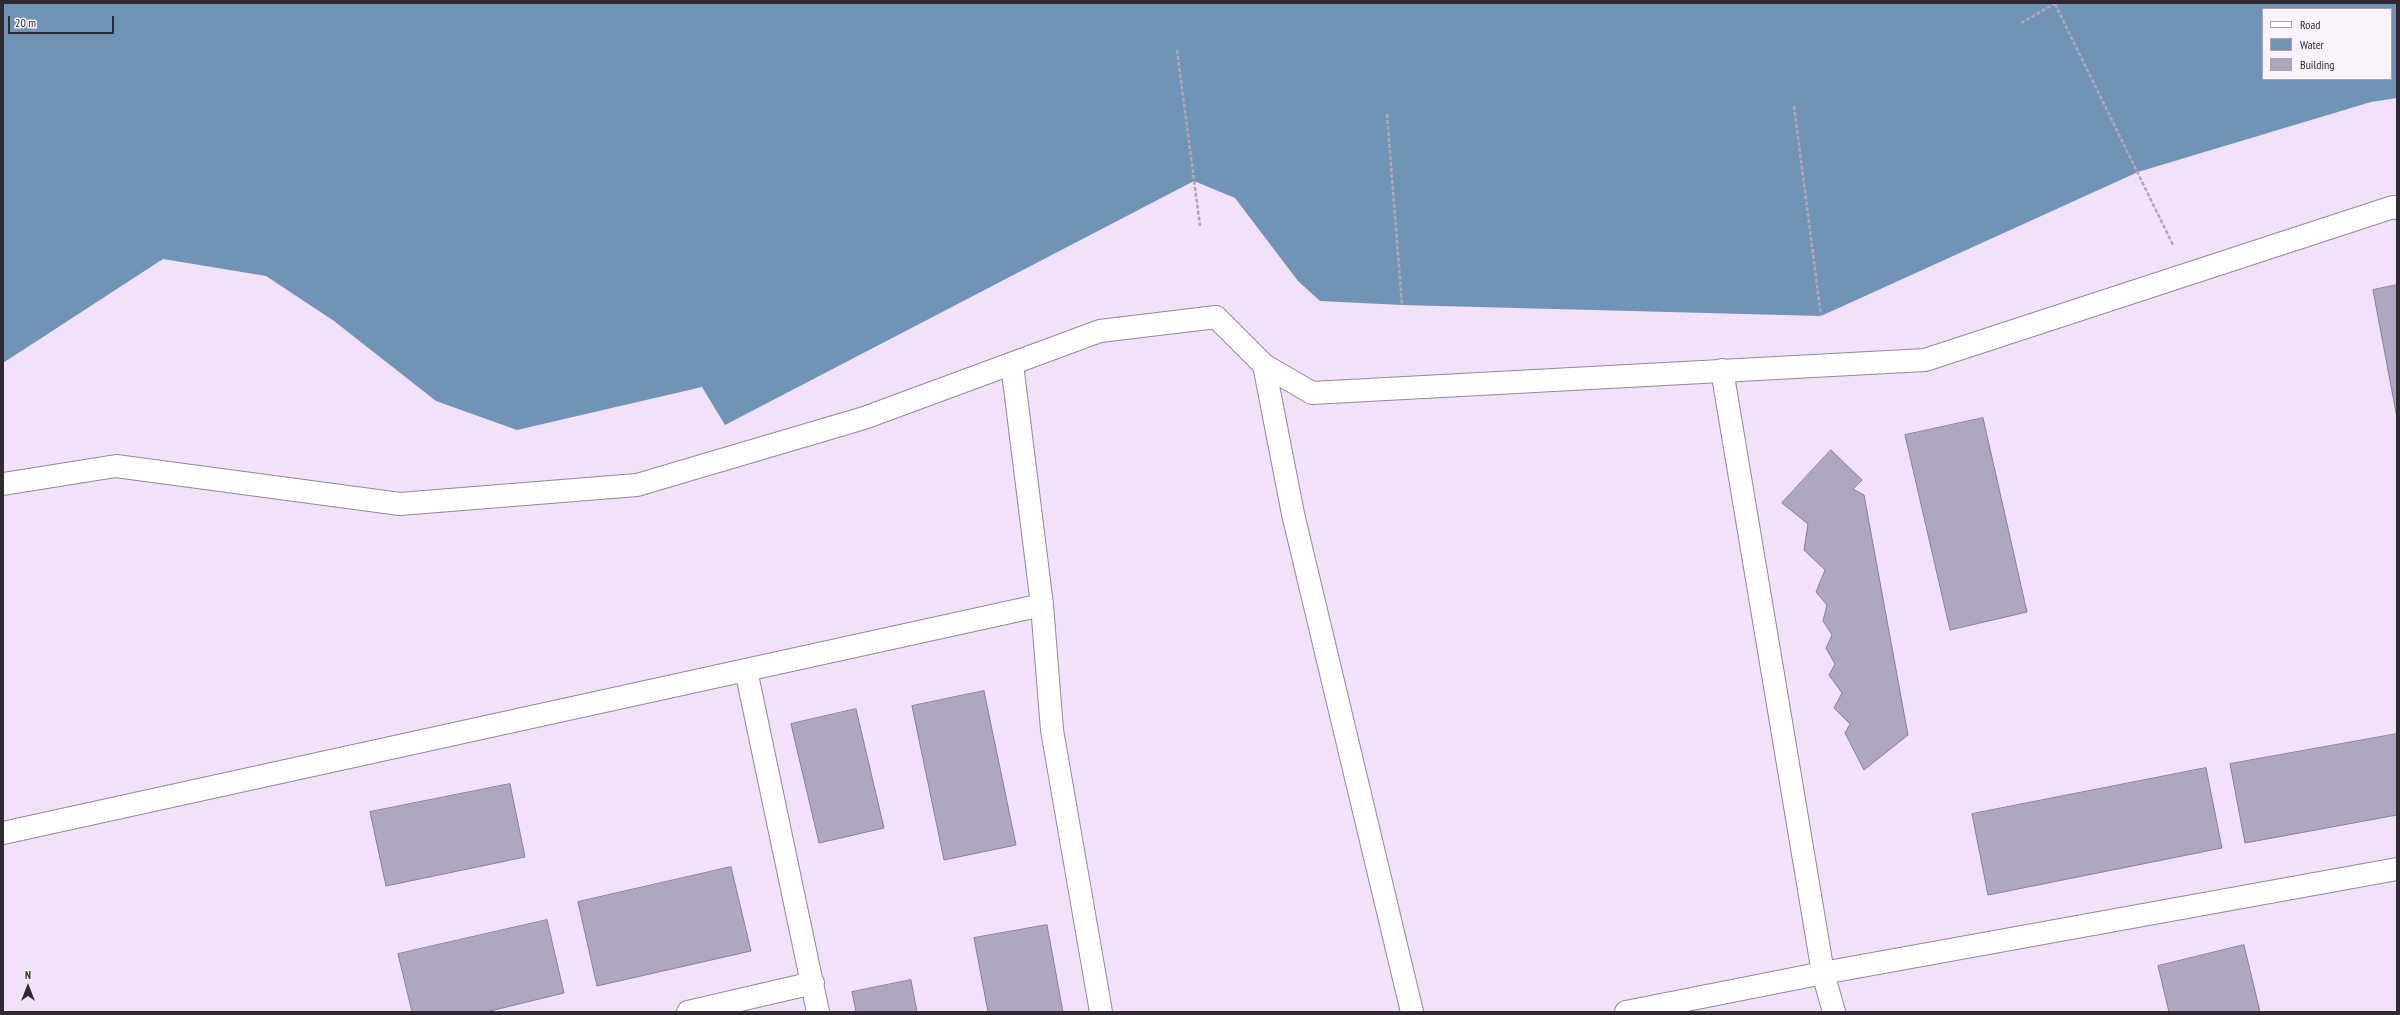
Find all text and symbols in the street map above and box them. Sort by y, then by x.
scale bar [10,8,116,34]
legend [2262,8,2392,80]
text: 20 m [15,15,36,30]
text: Road [2300,17,2320,32]
text: Water [2300,37,2324,52]
text: Building [2300,57,2335,72]
north arrow [8,967,48,1007]
text: N [25,968,31,982]

